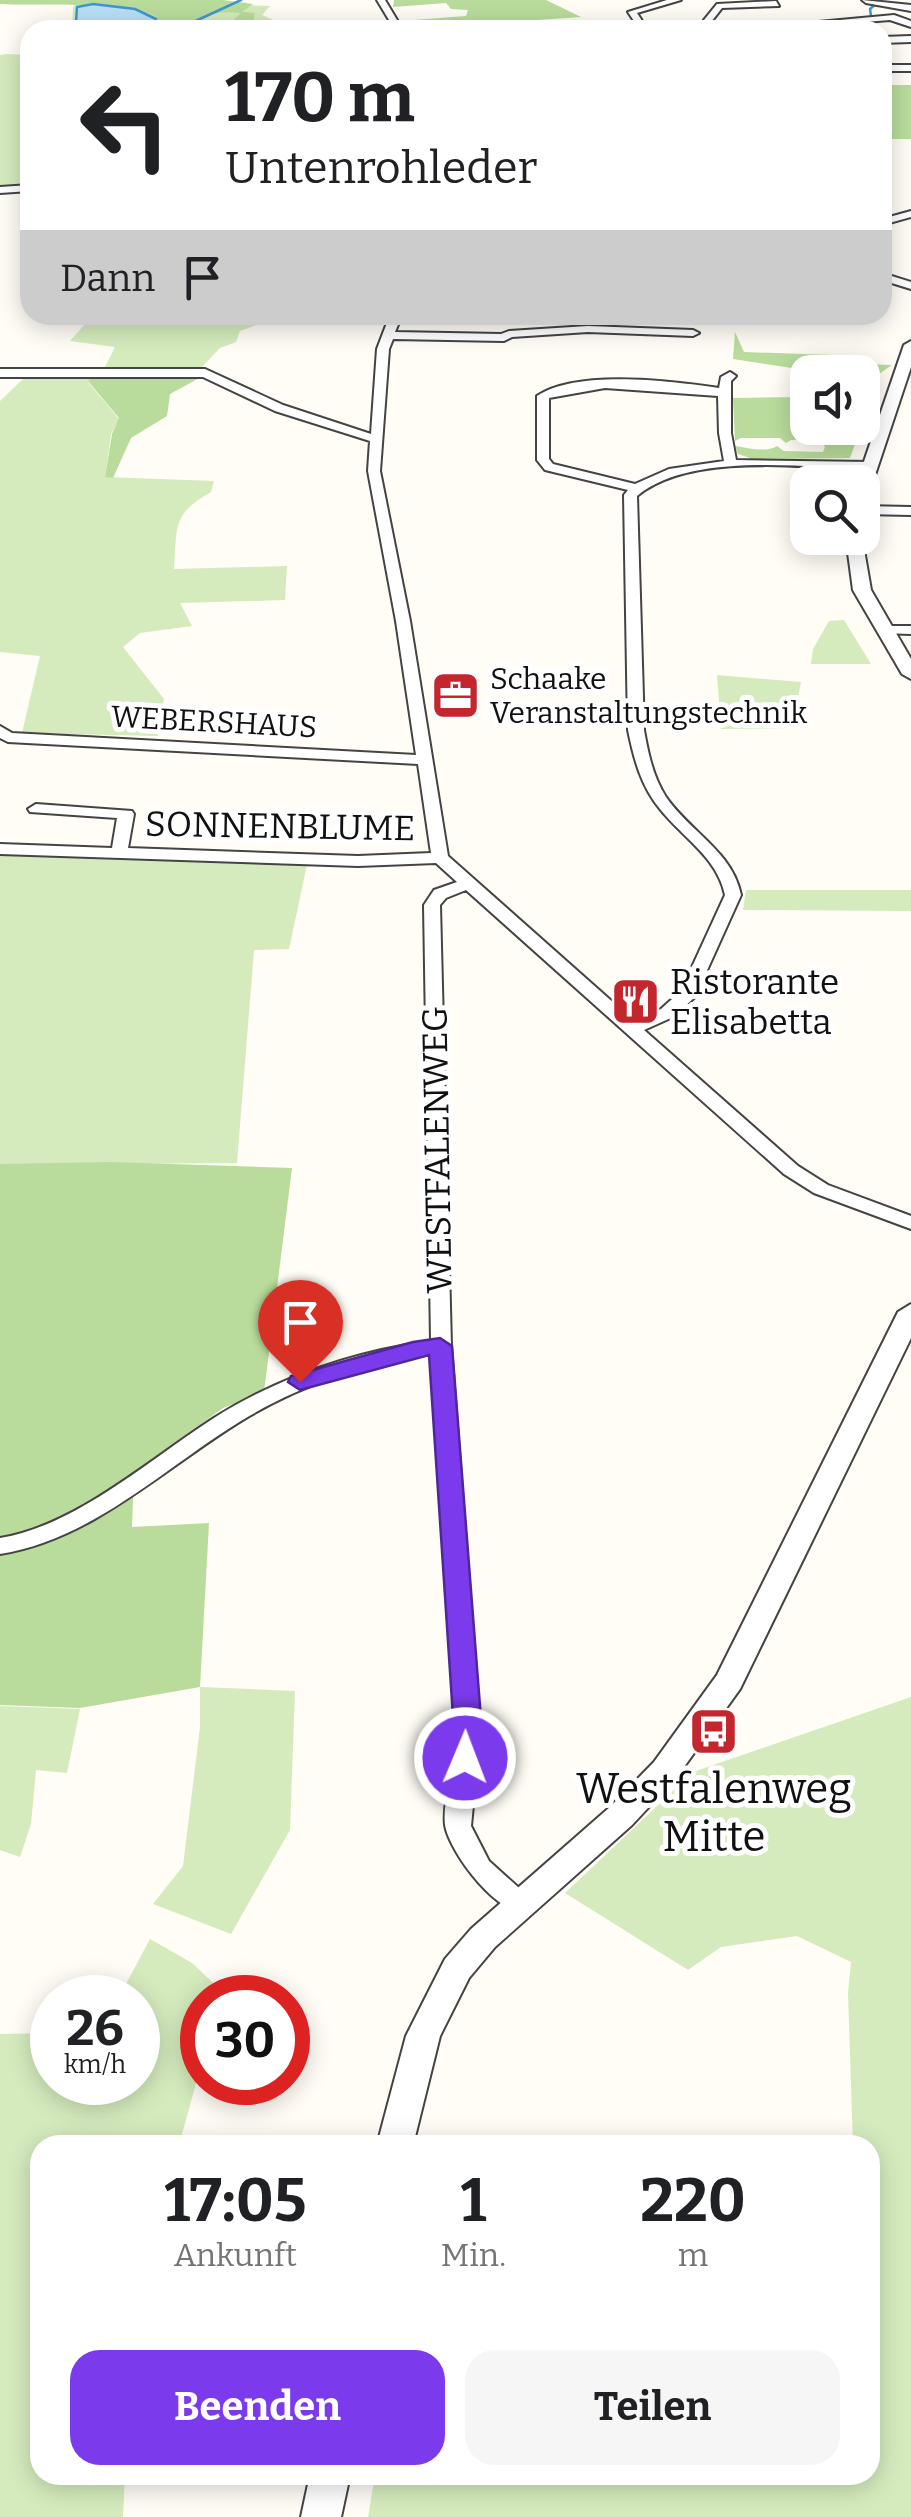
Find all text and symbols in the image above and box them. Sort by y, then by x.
text: 170 m [225,56,415,140]
icon: left [60,60,190,190]
text: Untenrohleder [225,141,537,195]
icon: arrive [175,250,230,305]
text: Dann [60,255,155,301]
map controls [790,355,880,555]
button: sound [790,355,880,445]
button: search [790,465,880,555]
place label: Schaake Veranstaltungstechnik [490,661,807,731]
office icon: Schaake Veranstaltungstechnik [429,670,481,722]
street label: WEBERSHAUS [110,699,318,745]
street label: SONNENBLUME [145,803,415,849]
place label: Ristorante Elisabetta [670,961,839,1043]
restaurant icon: Ristorante Elisabetta [609,976,661,1028]
street label: WESTFALENWEG [413,1006,461,1294]
pin [258,1280,343,1383]
icon: arrive [273,1295,328,1350]
position arrow [413,1706,517,1810]
bus stop icon: Westfalenweg Mitte [688,1706,740,1758]
place label: Westfalenweg Mitte [576,1764,852,1862]
speed limit sign: 30 [180,1975,310,2105]
text: 26 [66,1998,124,2058]
text: km/h [64,2050,126,2080]
text: 17:05 [164,2165,307,2237]
text: 1 [460,2165,486,2237]
text: 220 [640,2165,746,2237]
text: Ankunft [174,2236,297,2274]
text: Min. [441,2236,506,2274]
text: m [678,2236,708,2274]
button: Beenden [70,2350,445,2465]
button: Teilen [465,2350,840,2465]

